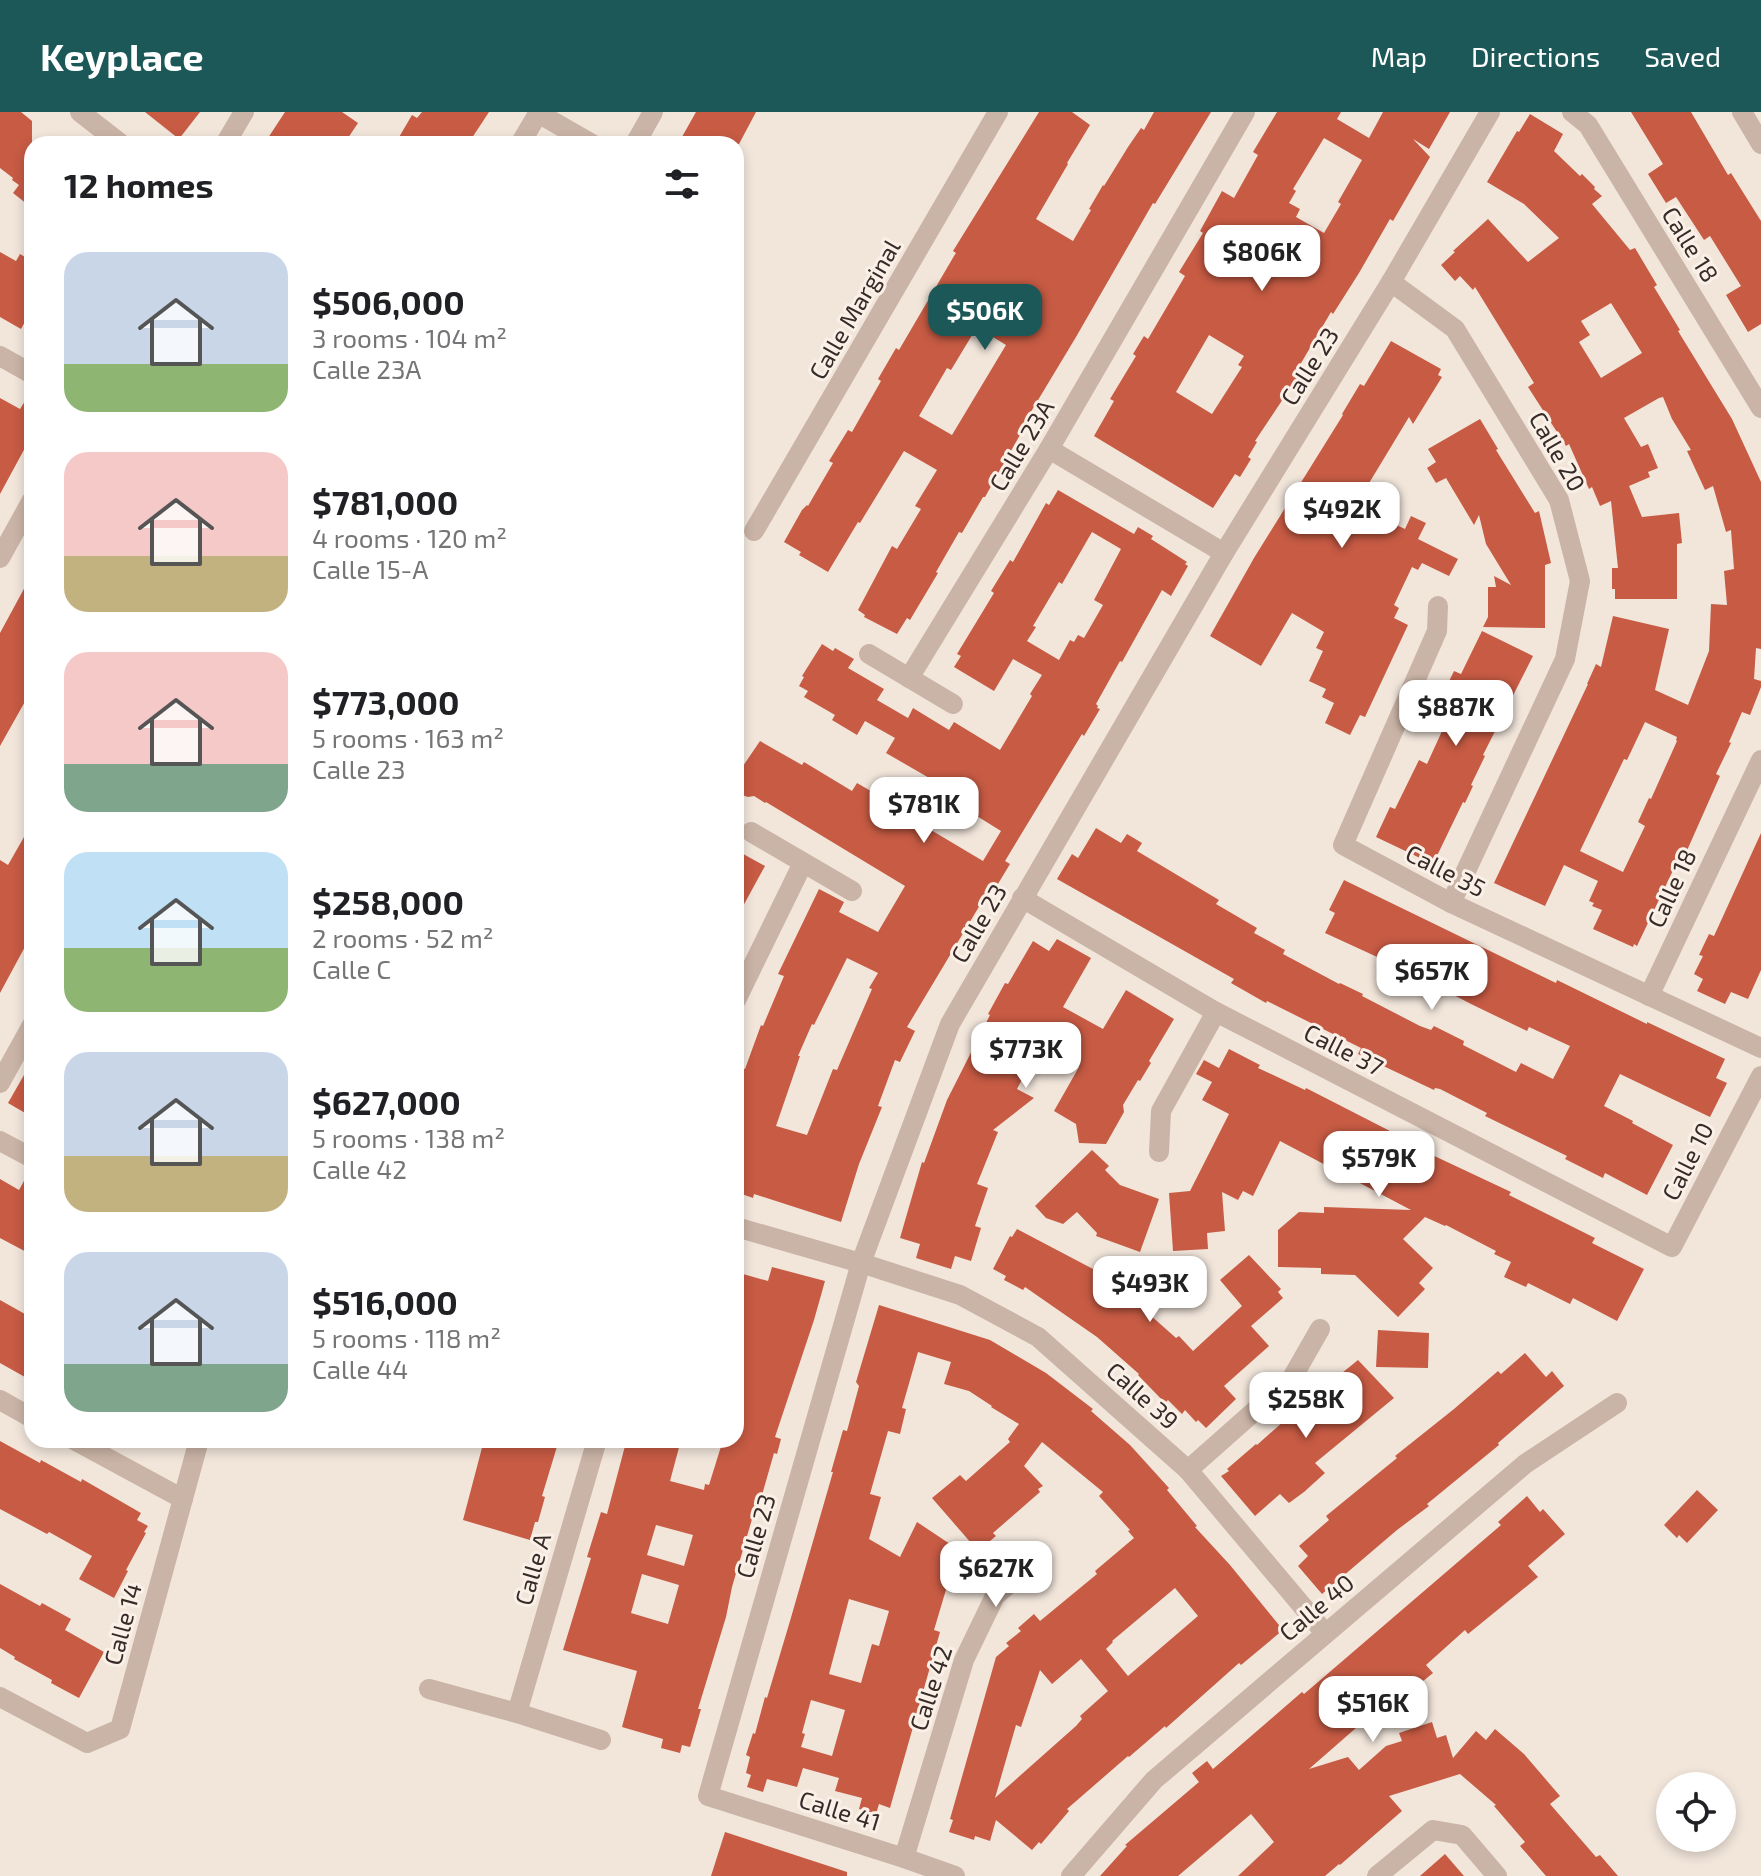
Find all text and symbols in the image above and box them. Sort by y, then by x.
text: Keyplace [40,33,204,79]
text: Map [1371,39,1427,73]
text: Directions [1471,39,1600,73]
text: Saved [1644,39,1721,73]
icon: filters [660,162,704,206]
text: 12 homes [64,164,213,205]
street label: Calle 18 [1657,201,1725,287]
pin: $806K [1206,225,1318,293]
street label: Calle Marginal [802,234,906,384]
text: $806K [1222,235,1302,266]
text: $506,000 [312,281,465,322]
icon: home [128,284,224,380]
pin: $506K [929,284,1041,352]
text: $506K [946,294,1024,325]
text: 3 rooms · 104 m² [312,322,507,353]
street label: Calle 23 [1274,322,1344,410]
text: Calle 23A [312,353,422,384]
street label: Calle 23A [983,394,1060,496]
street label: Calle 20 [1524,406,1592,496]
text: $781,000 [312,481,458,522]
pin: $492K [1286,482,1398,550]
icon: home [128,484,224,580]
text: $492K [1303,492,1381,523]
text: 4 rooms · 120 m² [312,522,507,553]
text: Calle 15-A [312,553,428,584]
pin: $887K [1400,680,1512,748]
text: $773,000 [312,681,460,722]
icon: home [128,684,224,780]
text: $887K [1417,690,1495,721]
text: 5 rooms · 163 m² [312,722,504,753]
text: Calle 23 [312,753,405,784]
pin: $781K [868,777,980,845]
text: $781K [888,787,960,818]
street label: Calle 35 [1401,838,1491,902]
street label: Calle 18 [1640,844,1702,932]
street label: Calle 23 [944,878,1012,968]
text: $258,000 [312,881,464,922]
icon: home [128,884,224,980]
text: 2 rooms · 52 m² [312,922,494,953]
pin: $657K [1376,944,1488,1012]
text: Calle C [312,953,391,984]
text: $657K [1395,954,1469,985]
street label: Calle 37 [1300,1017,1388,1081]
pin: $773K [970,1022,1082,1090]
text: $773K [989,1032,1063,1063]
text: $627,000 [312,1081,461,1122]
icon: home [128,1084,224,1180]
street label: Calle 10 [1655,1117,1719,1205]
text: 5 rooms · 138 m² [312,1122,505,1153]
pin: $579K [1323,1131,1435,1199]
text: $579K [1342,1141,1416,1172]
text: Calle 42 [312,1153,407,1184]
pin: $493K [1094,1256,1206,1324]
text: $493K [1111,1266,1189,1297]
text: $516,000 [312,1281,458,1322]
icon: home [128,1284,224,1380]
text: 5 rooms · 118 m² [312,1322,501,1353]
text: Calle 44 [312,1353,408,1384]
street label: Calle 39 [1101,1355,1185,1435]
pin: $258K [1250,1372,1362,1440]
text: $258K [1267,1382,1345,1413]
street label: Calle 23 [729,1491,781,1581]
street label: Calle A [508,1530,556,1608]
pin: $627K [940,1541,1052,1609]
text: $627K [958,1551,1034,1582]
street label: Calle 40 [1273,1567,1359,1647]
street label: Calle 14 [97,1580,147,1668]
street label: Calle 42 [903,1642,957,1734]
pin: $516K [1317,1676,1429,1744]
text: $516K [1337,1686,1409,1717]
map controls [1656,1772,1736,1852]
button: locate [1656,1772,1736,1852]
street label: Calle 41 [796,1784,884,1836]

